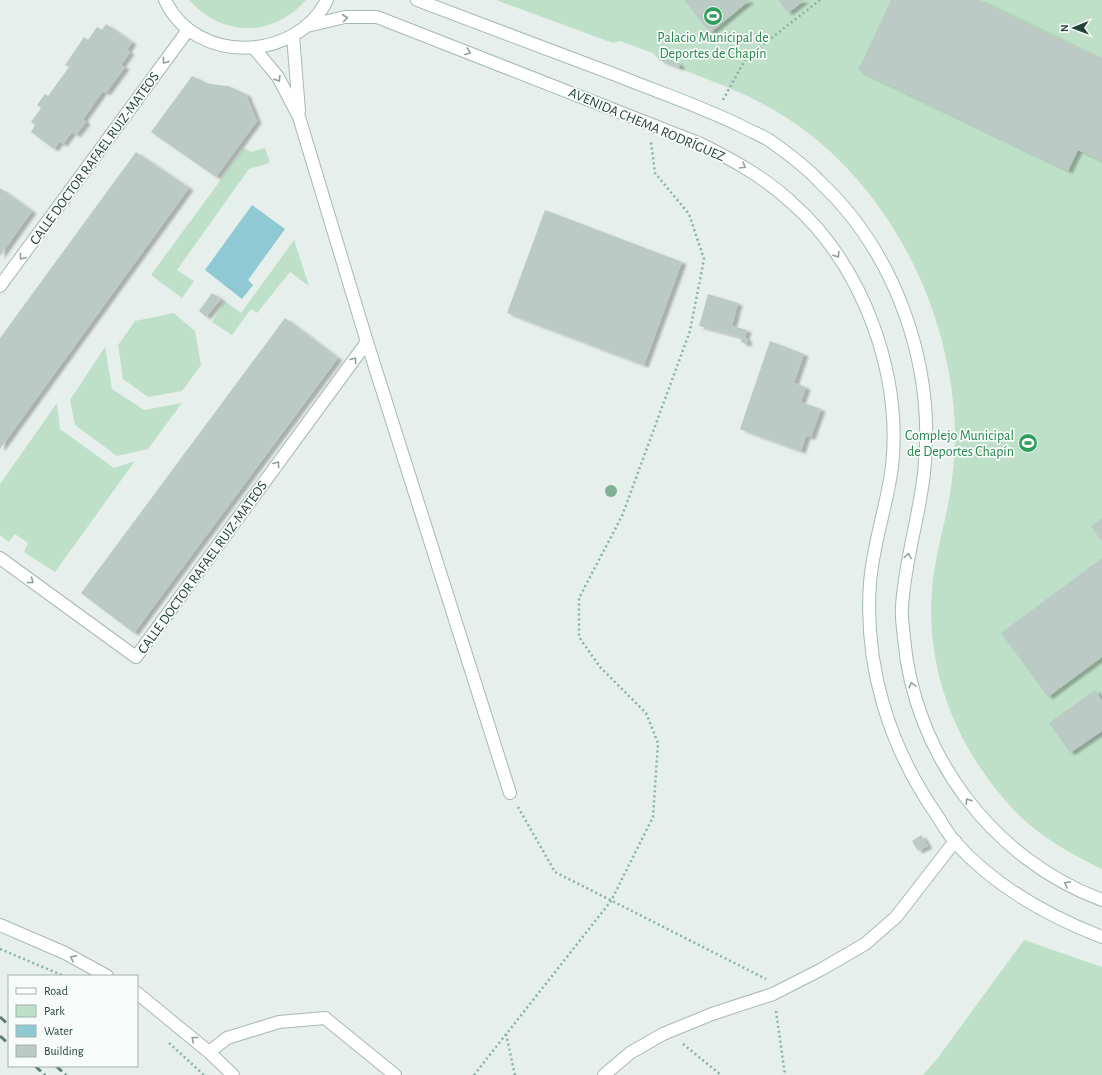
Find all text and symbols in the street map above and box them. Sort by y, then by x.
sports icon: Palacio Municipal de Deportes de Chapín [702,5,724,27]
north arrow [1054,8,1094,48]
one-way arrow [342,14,348,23]
text: N [1059,24,1070,32]
place label: Palacio Municipal de Deportes de Chapín [657,31,769,61]
one-way arrow [465,48,472,56]
one-way arrow [162,57,169,64]
street label: CALLE DOCTOR RAFAEL RUIZ-MATEOS [28,70,162,248]
one-way arrow [274,74,281,81]
street label: AVENIDA CHEMA RODRÍGUEZ [566,83,728,164]
one-way arrow [739,162,746,169]
one-way arrow [833,251,840,258]
one-way arrow [20,252,27,259]
one-way arrow [349,357,356,364]
place label: Complejo Municipal de Deportes Chapín [905,429,1014,459]
sports icon: Complejo Municipal de Deportes Chapín [1017,432,1039,454]
one-way arrow [272,462,279,469]
street label: CALLE DOCTOR RAFAEL RUIZ-MATEOS [136,479,270,657]
one-way arrow [903,553,912,559]
one-way arrow [27,576,34,583]
one-way arrow [908,682,917,689]
one-way arrow [965,798,973,805]
one-way arrow [1064,881,1071,888]
one-way arrow [69,955,77,962]
legend [8,975,138,1067]
text: Road [44,985,68,997]
text: Park [44,1005,65,1017]
text: Water [44,1025,73,1037]
one-way arrow [191,1037,198,1044]
text: Building [44,1045,84,1057]

